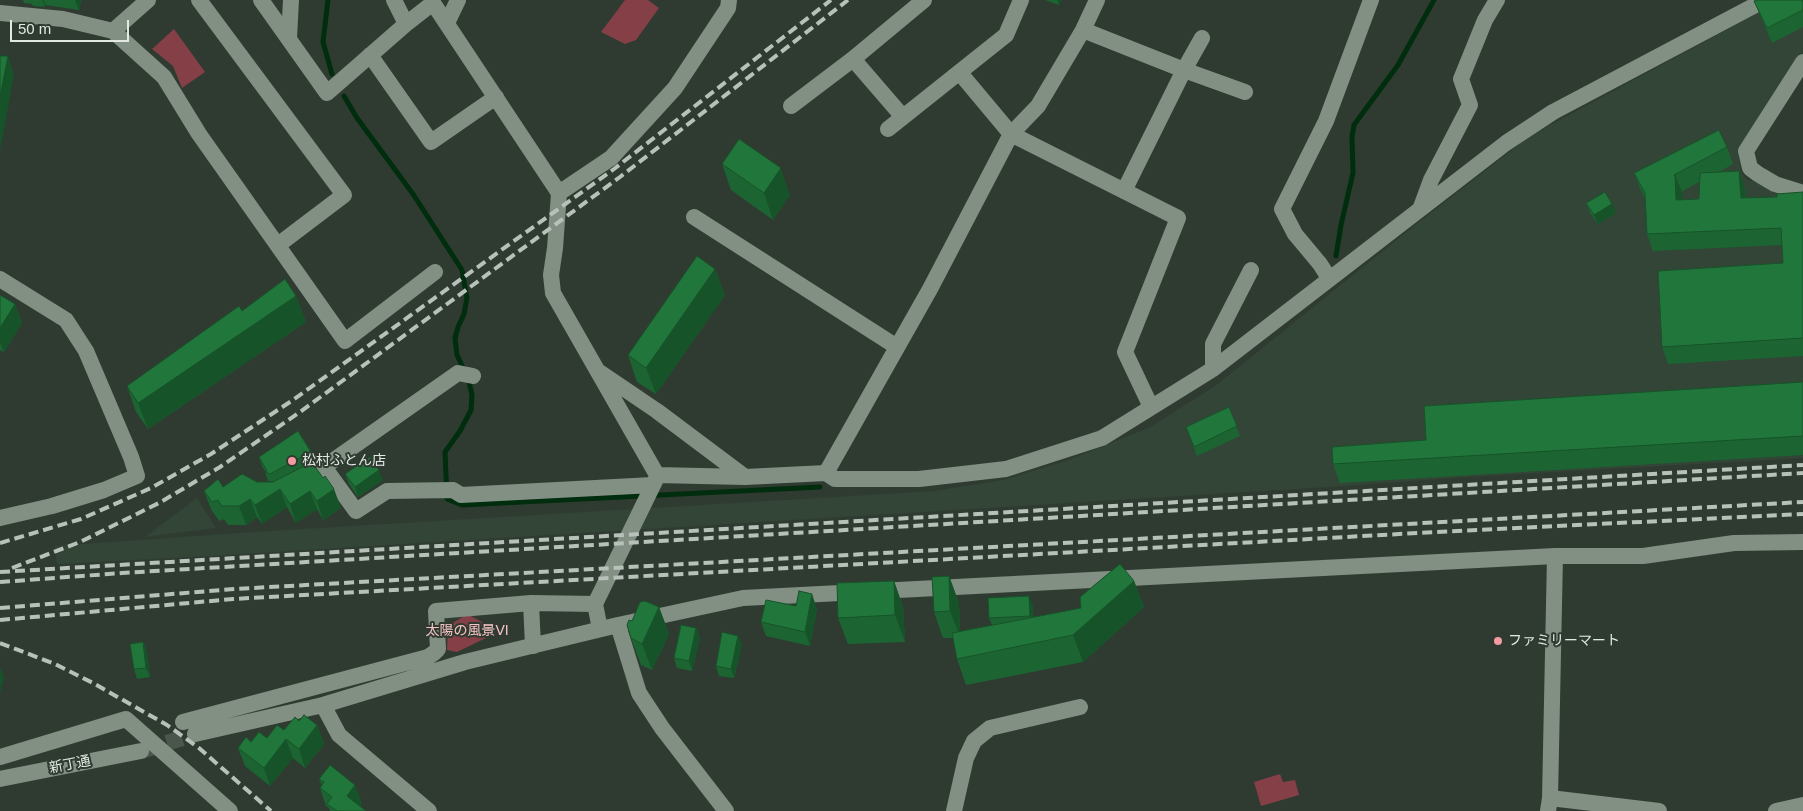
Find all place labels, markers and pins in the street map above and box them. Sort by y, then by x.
place label: 松村ふとん店 [302,453,386,469]
marker: 松村ふとん店 [286,455,298,467]
place label: ファミリーマート [1508,633,1620,649]
marker: ファミリーマート [1492,635,1504,647]

